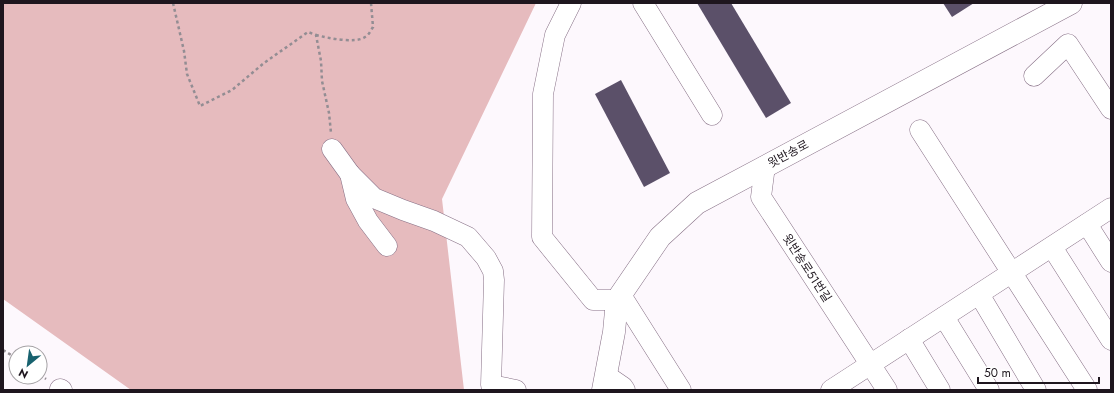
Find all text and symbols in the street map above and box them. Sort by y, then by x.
street label: 윗반송로 [764,136,812,172]
street label: 윗반송로51번길 [778,230,836,306]
north arrow [8,345,48,385]
scale bar [978,359,1099,385]
text: 50 m [984,364,1011,382]
text: N [15,365,31,383]

